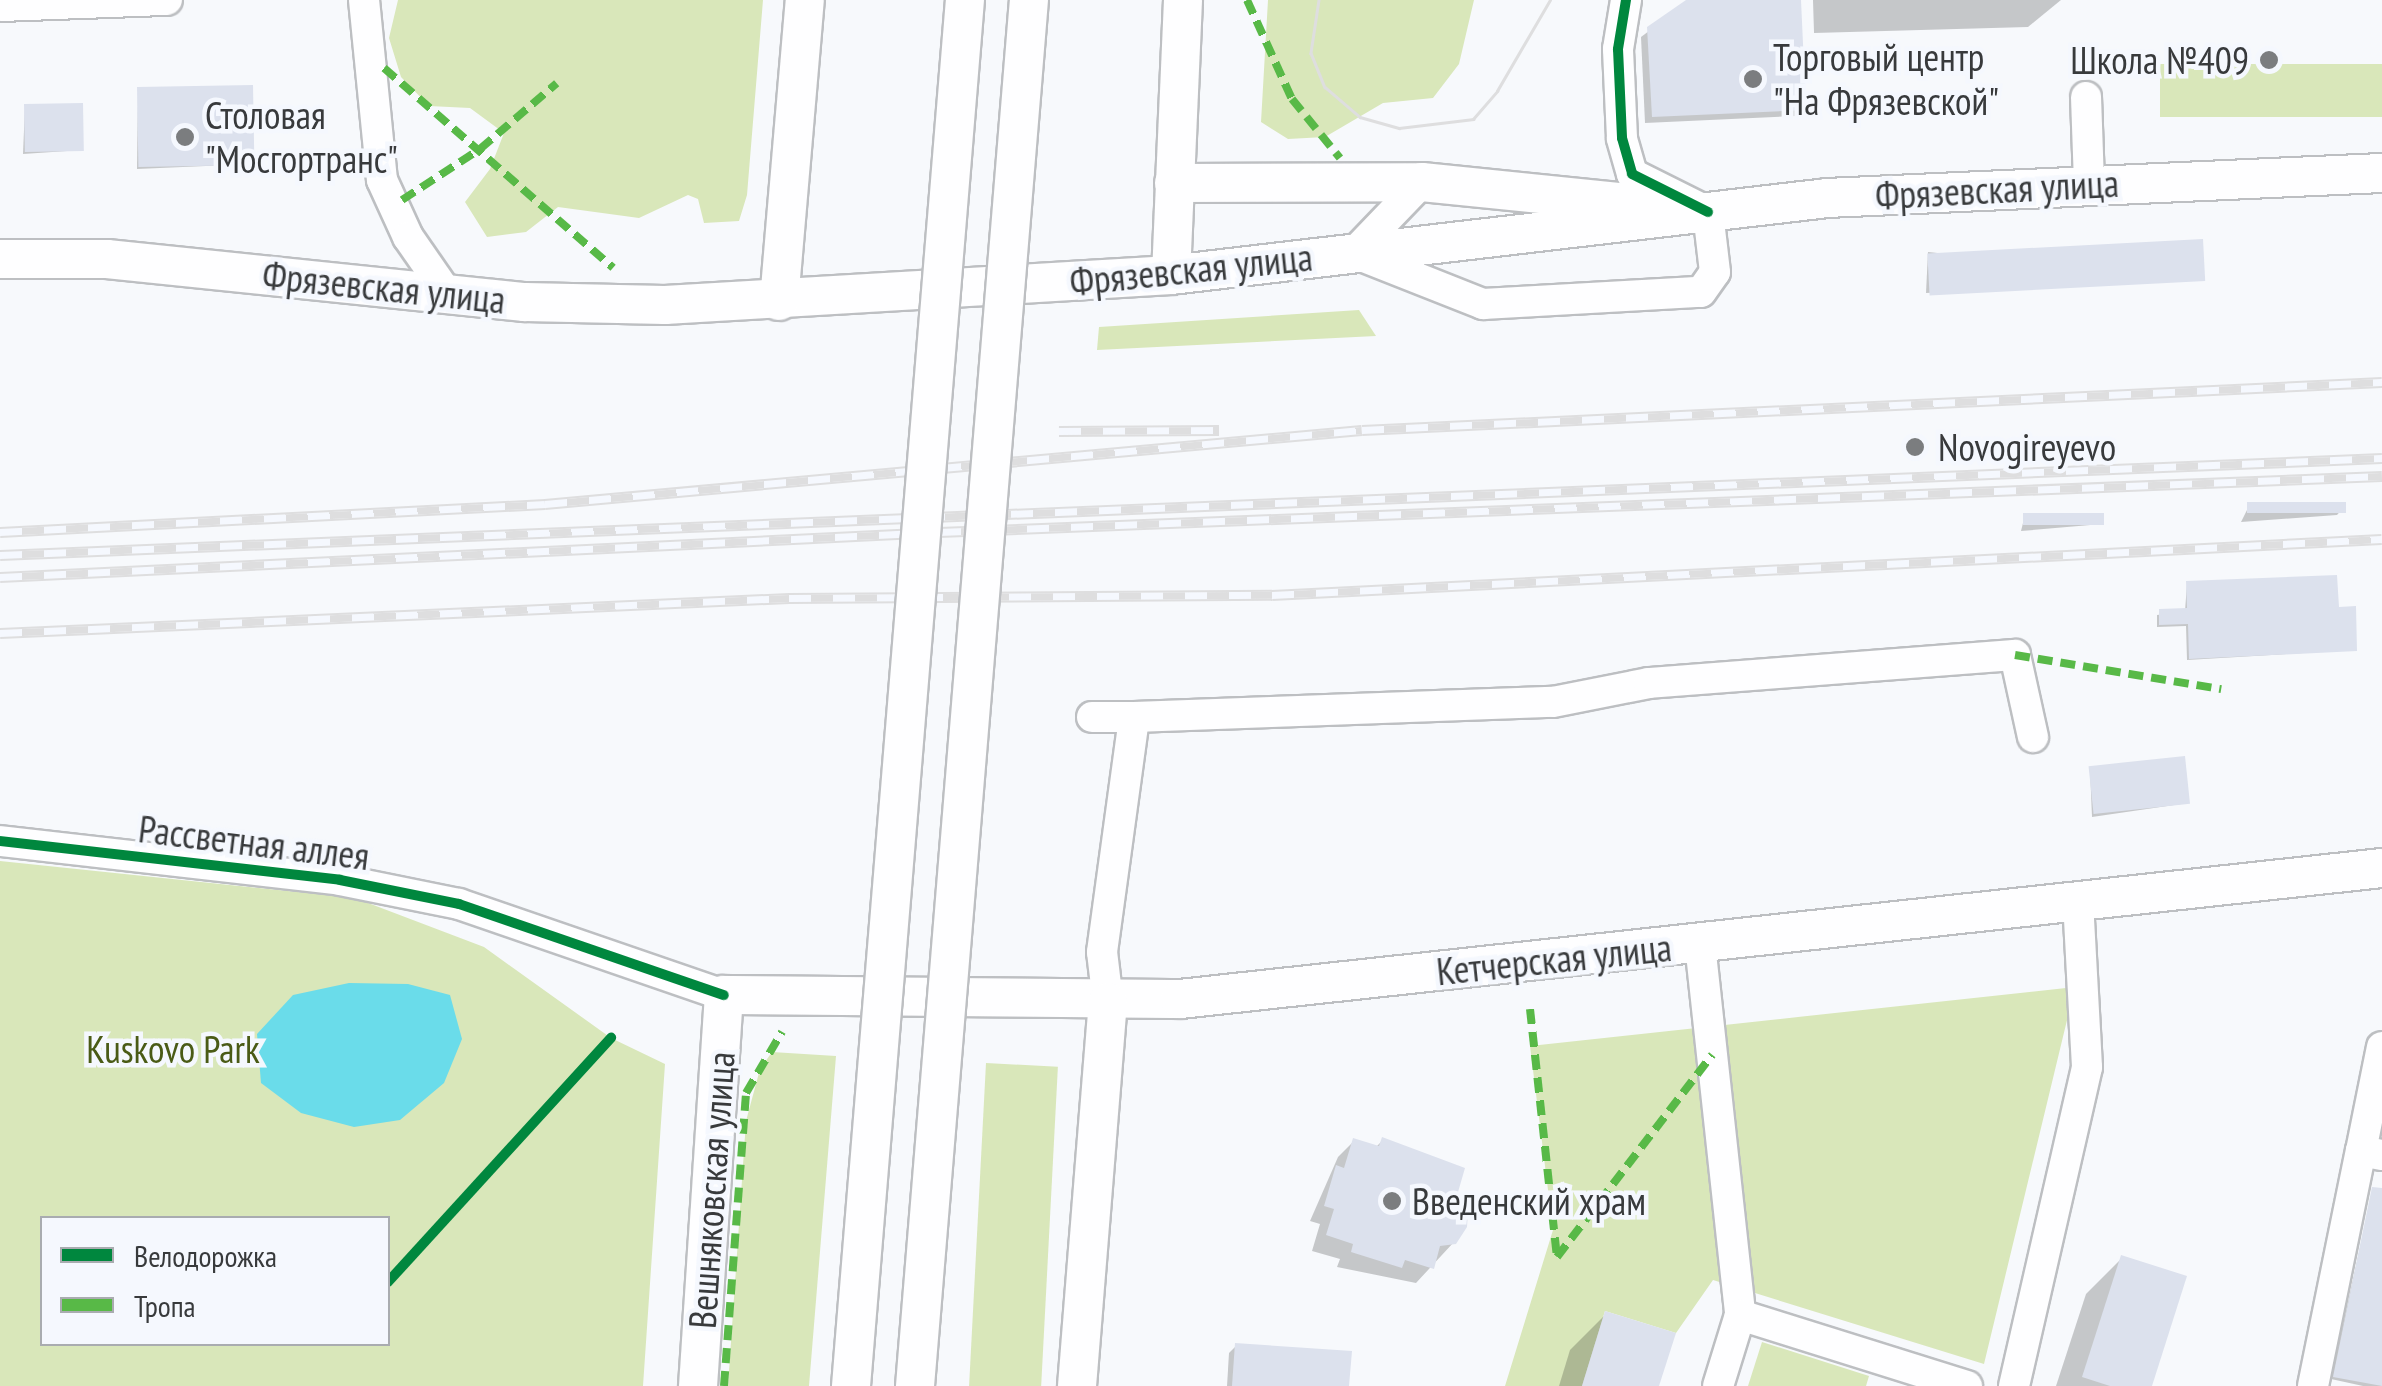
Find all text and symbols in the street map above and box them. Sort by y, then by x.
place label: Торговый центр "На Фрязевской" [1773,34,1999,123]
place label: Школа №409 [2070,37,2249,83]
marker: Школа №409 [2258,49,2280,71]
marker: Торговый центр "На Фрязевской" [1742,68,1764,90]
place label: Столовая "Мосгортранс" [205,92,398,182]
marker: Столовая "Мосгортранс" [174,126,196,148]
street label: Фрязевская улица [1874,160,2120,218]
street label: Фрязевская улица [1067,234,1315,304]
street label: Фрязевская улица [260,252,508,322]
place label: Novogireyevo [1938,424,2116,470]
marker: Novogireyevo [1902,434,1928,460]
street label: Рассветная аллея [136,805,372,879]
street label: Кетчерская улица [1434,924,1674,994]
park label: Kuskovo Park [86,1026,260,1072]
street label: Вешняковская улица [679,1050,743,1330]
place label: Введенский храм [1412,1178,1646,1224]
marker: Введенский храм [1381,1190,1403,1212]
legend [40,1216,390,1346]
text: Велодорожка [134,1236,277,1275]
text: Тропа [134,1286,196,1325]

